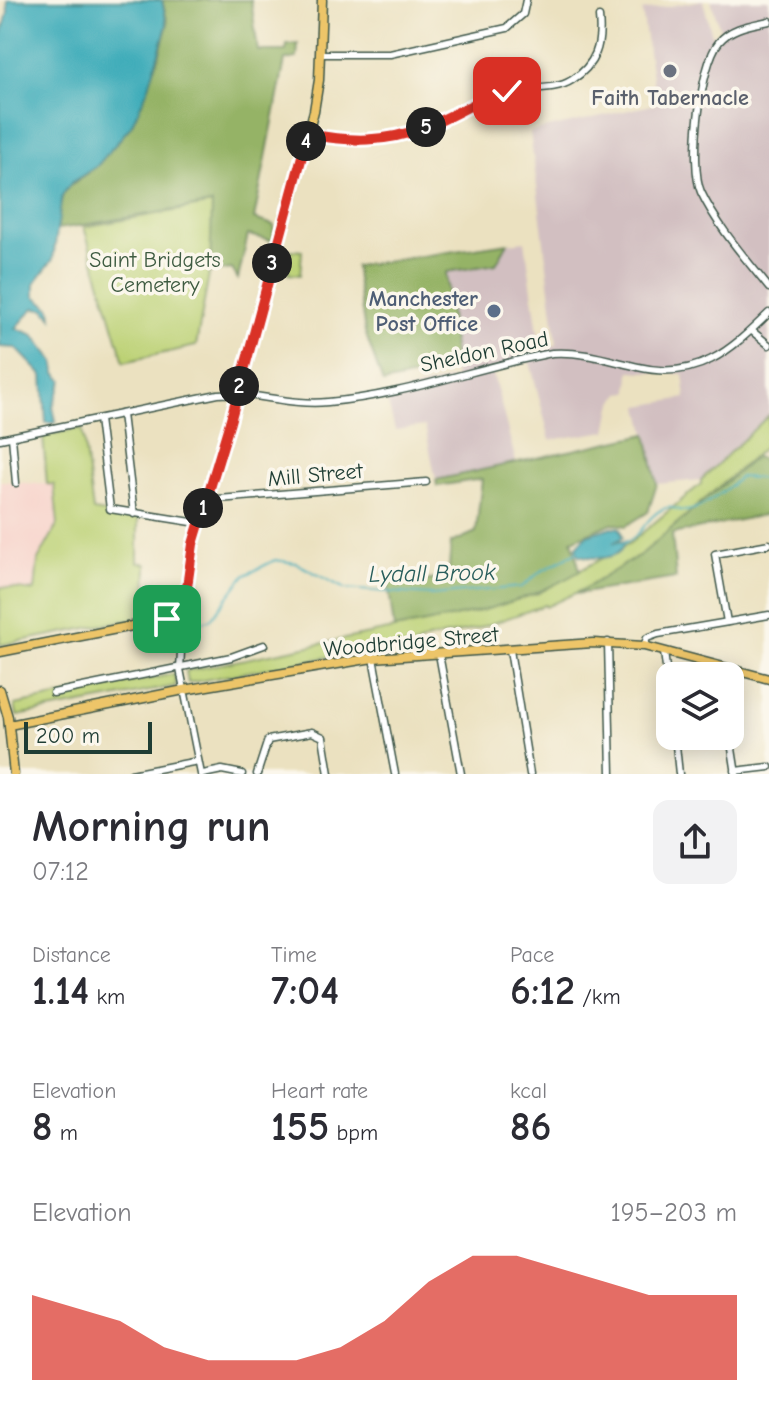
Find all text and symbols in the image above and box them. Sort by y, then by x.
pin [473,57,541,125]
marker: Faith Tabernacle [661,62,679,80]
icon: check [485,69,529,113]
place label: Faith Tabernacle [591,85,749,111]
pin: 5 [406,107,446,147]
text: 5 [420,114,432,140]
pin: 4 [286,121,326,161]
text: 4 [301,128,311,154]
pin: 3 [252,243,292,283]
park label: Saint Bridgets Cemetery [89,247,221,298]
text: 3 [267,250,277,276]
place label: Manchester Post Office [369,286,478,337]
marker: Manchester Post Office [485,302,503,320]
street label: Sheldon Road [418,326,551,378]
pin: 2 [219,366,259,406]
text: 2 [234,373,244,399]
street label: Mill Street [266,458,364,492]
pin: 1 [183,488,223,528]
text: 1 [199,495,207,521]
water label: Lydall Brook [368,558,496,588]
pin [133,585,201,653]
icon: arrive [145,597,189,641]
street label: Woodbridge Street [323,621,500,663]
map controls [656,662,744,750]
button: layers [656,662,744,750]
scale bar [24,718,152,754]
text: 200 m [36,723,100,749]
button: share [653,800,737,884]
text: Morning run [32,801,271,852]
text: 07:12 [32,857,89,887]
text: Distance [32,942,111,968]
text: Time [271,942,317,968]
text: Pace [510,942,554,968]
text: 1.14 [32,968,89,1014]
text: 7:04 [271,968,339,1014]
text: 6:12 [510,968,575,1014]
text: km [89,984,125,1010]
text: /km [575,984,621,1010]
text: Elevation [32,1078,116,1104]
text: Heart rate [271,1078,368,1104]
text: kcal [510,1078,547,1104]
text: 8 [32,1104,52,1150]
text: 155 [271,1104,329,1150]
text: 86 [510,1104,551,1150]
text: m [52,1120,78,1146]
text: bpm [329,1120,378,1146]
text: Elevation [32,1198,132,1228]
text: 195–203 m [610,1198,737,1228]

